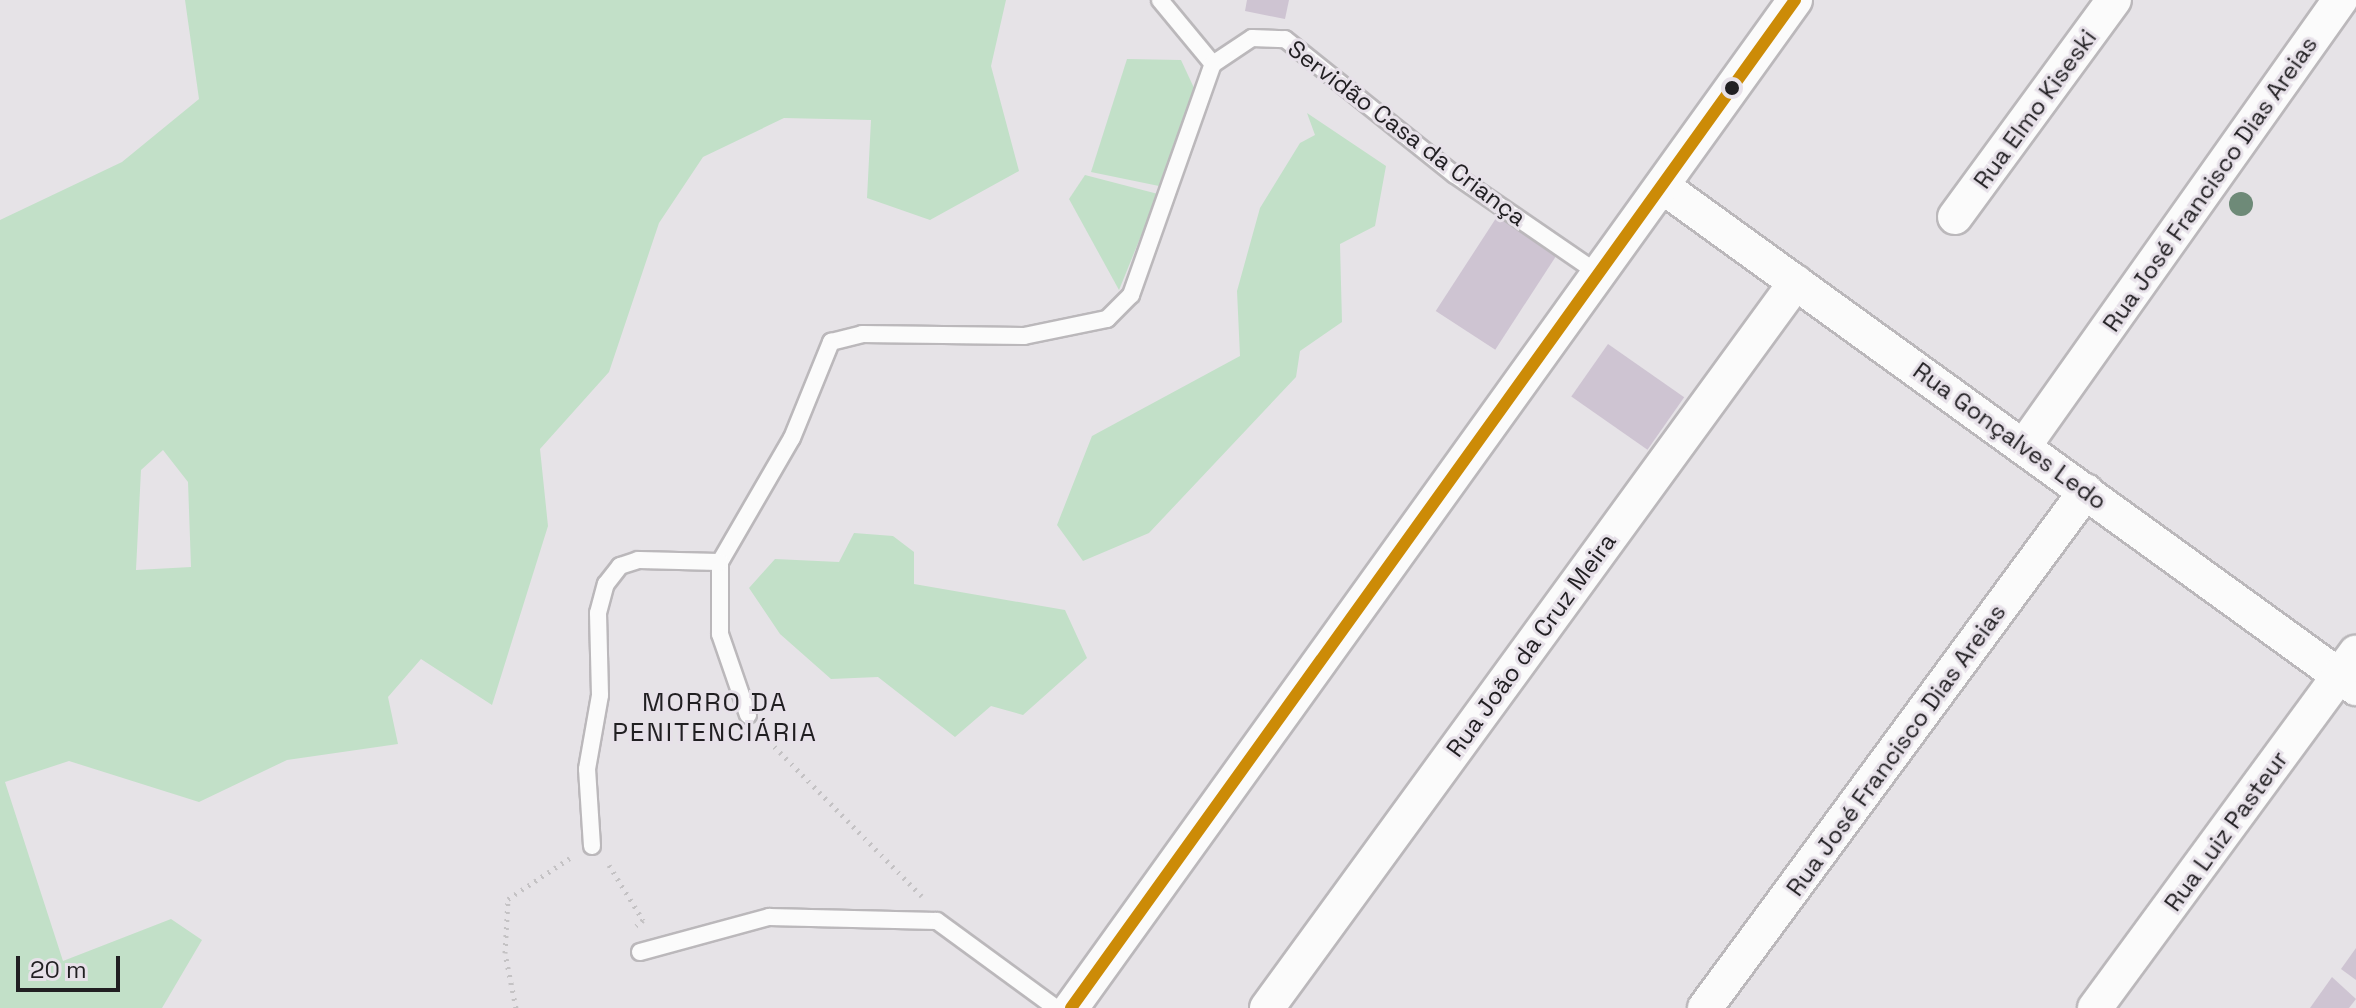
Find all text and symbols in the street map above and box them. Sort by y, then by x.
street label: Rua Elmo Kiseski [1968,24,2102,194]
street label: Rua José Francisco Dias Areias [2097,31,2323,337]
street label: Servidão Casa da Criança [1282,34,1532,232]
unlabelled marker [1724,80,1740,96]
street label: Rua Gonçalves Ledo [1908,356,2112,516]
street label: Rua João da Cruz Meira [1440,528,1622,762]
street label: Rua José Francisco Dias Areias [1780,598,2012,902]
district label: MORRO DA PENITENCIÁRIA [612,687,818,748]
street label: Rua Luiz Pasteur [2158,745,2294,917]
scale bar [20,940,124,990]
text: 20 m [30,954,87,985]

